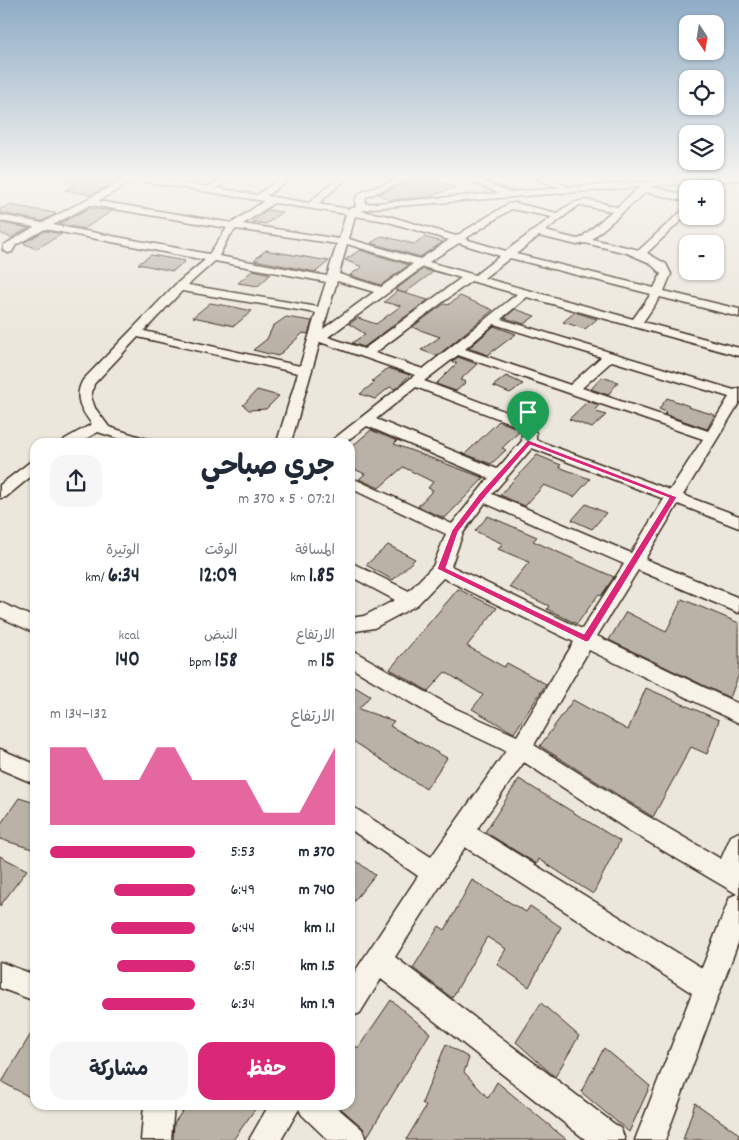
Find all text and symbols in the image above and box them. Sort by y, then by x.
north arrow [679,15,724,60]
map controls [679,15,724,280]
button: locate [679,70,724,115]
button: layers [679,125,724,170]
button: + [679,180,724,225]
button: − [679,235,724,280]
pin [507,391,549,442]
icon: arrive [514,398,542,426]
text: جري صباحي [201,449,335,489]
button: share [50,455,102,507]
text: 07:21 · 5 × 370 m [238,488,335,511]
text: الوتيرة [106,541,140,561]
text: الوقت [205,541,237,561]
text: المسافة [295,541,335,561]
text: 6:34 [108,562,140,592]
text: 12:09 [199,562,237,592]
text: 1.85 [309,562,335,592]
text: /km [85,568,108,588]
text: km [290,568,309,588]
text: kcal [118,626,140,646]
text: النبض [204,626,237,646]
text: الارتفاع [296,626,335,646]
text: 140 [115,646,140,676]
text: 158 [215,647,237,677]
text: 15 [321,647,335,677]
text: bpm [189,653,215,673]
text: m [308,653,321,673]
text: 132–134 m [50,703,107,726]
text: الارتفاع [290,706,335,729]
text: 5:53 [230,841,255,864]
text: 370 m [298,841,335,864]
text: 6:49 [231,879,255,902]
text: 740 m [299,879,335,902]
text: 6:44 [231,917,255,940]
text: 1.1 km [304,917,335,940]
text: 6:51 [234,955,255,978]
text: 1.5 km [300,955,335,978]
text: 6:34 [231,993,255,1016]
text: 1.9 km [300,993,335,1016]
button: مشاركة [50,1042,188,1100]
button: حفظ [198,1042,335,1100]

